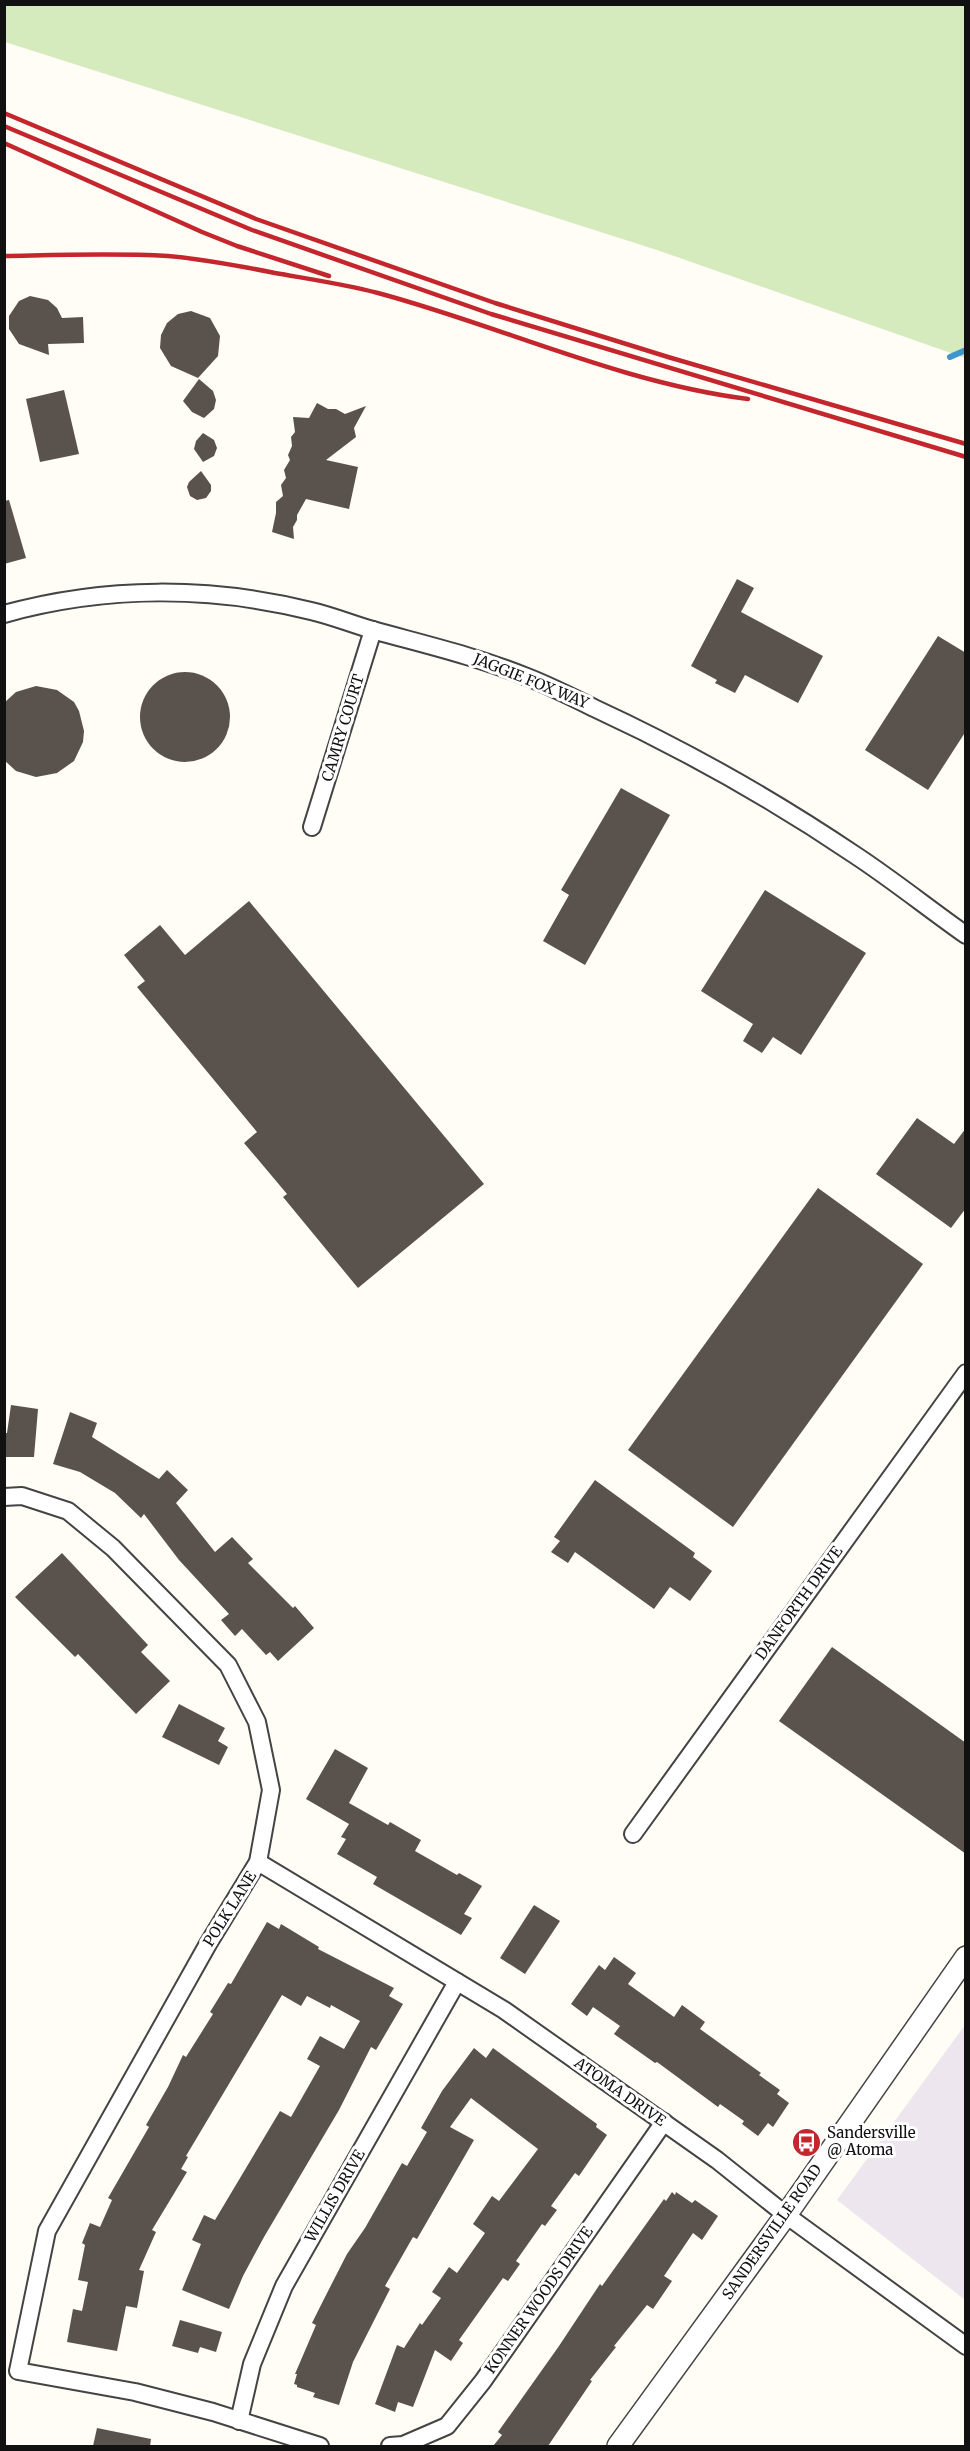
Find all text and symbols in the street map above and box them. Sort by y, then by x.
street label: JAGGIE FOX WAY [470,648,592,712]
street label: CAMRY COURT [317,671,368,784]
street label: DANFORTH DRIVE [751,1542,847,1663]
street label: POLK LANE [199,1867,261,1950]
street label: ATOMA DRIVE [570,2053,670,2130]
place label: Sandersville @ Atoma [827,2123,916,2159]
bus stop icon: Sandersville @ Atoma [790,2126,822,2158]
street label: WILLIS DRIVE [300,2146,369,2246]
street label: SANDERSVILLE ROAD [718,2160,825,2303]
street label: KONNER WOODS DRIVE [481,2222,597,2377]

